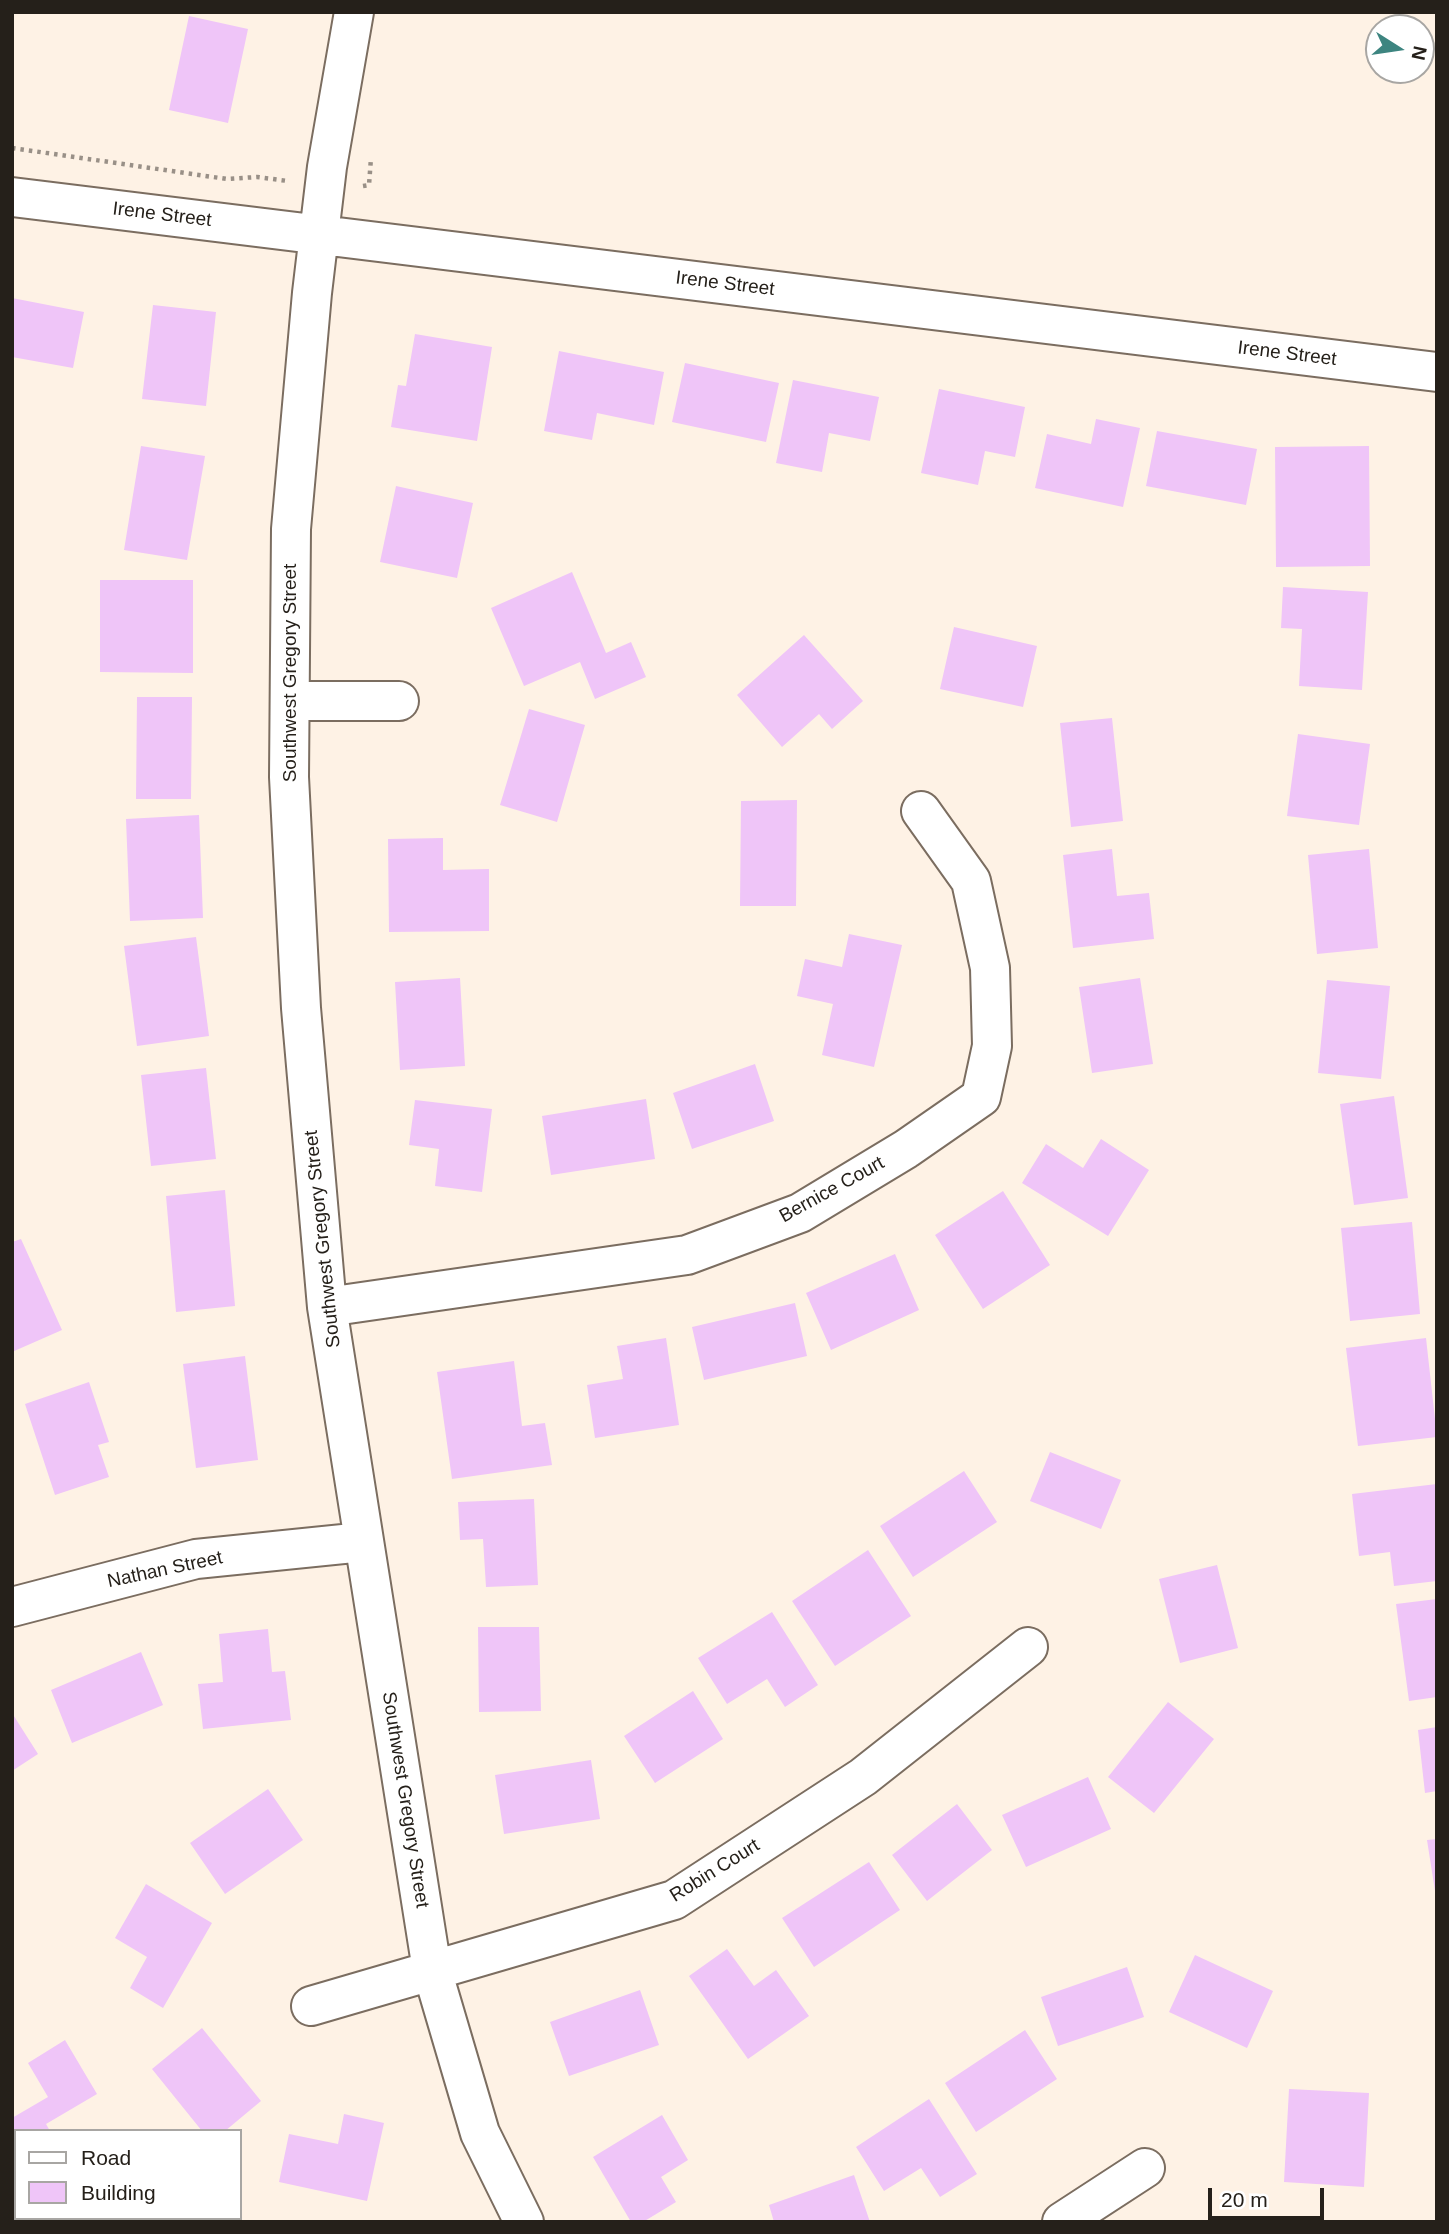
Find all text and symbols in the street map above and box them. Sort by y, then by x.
north arrow [1365,14,1435,84]
text: N [1407,44,1431,62]
street label: Irene Street [111,198,213,232]
street label: Irene Street [674,267,776,301]
street label: Irene Street [1236,337,1338,371]
street label: Southwest Gregory Street [280,564,302,782]
street label: Southwest Gregory Street [300,1129,346,1349]
street label: Bernice Court [776,1152,888,1228]
street label: Nathan Street [105,1547,225,1593]
street label: Southwest Gregory Street [377,1690,433,1910]
street label: Robin Court [666,1834,764,1908]
legend [14,2129,242,2220]
text: Road [81,2146,131,2169]
scale bar [1211,2174,1326,2218]
text: Building [81,2181,156,2204]
text: 20 m [1221,2188,1268,2211]

